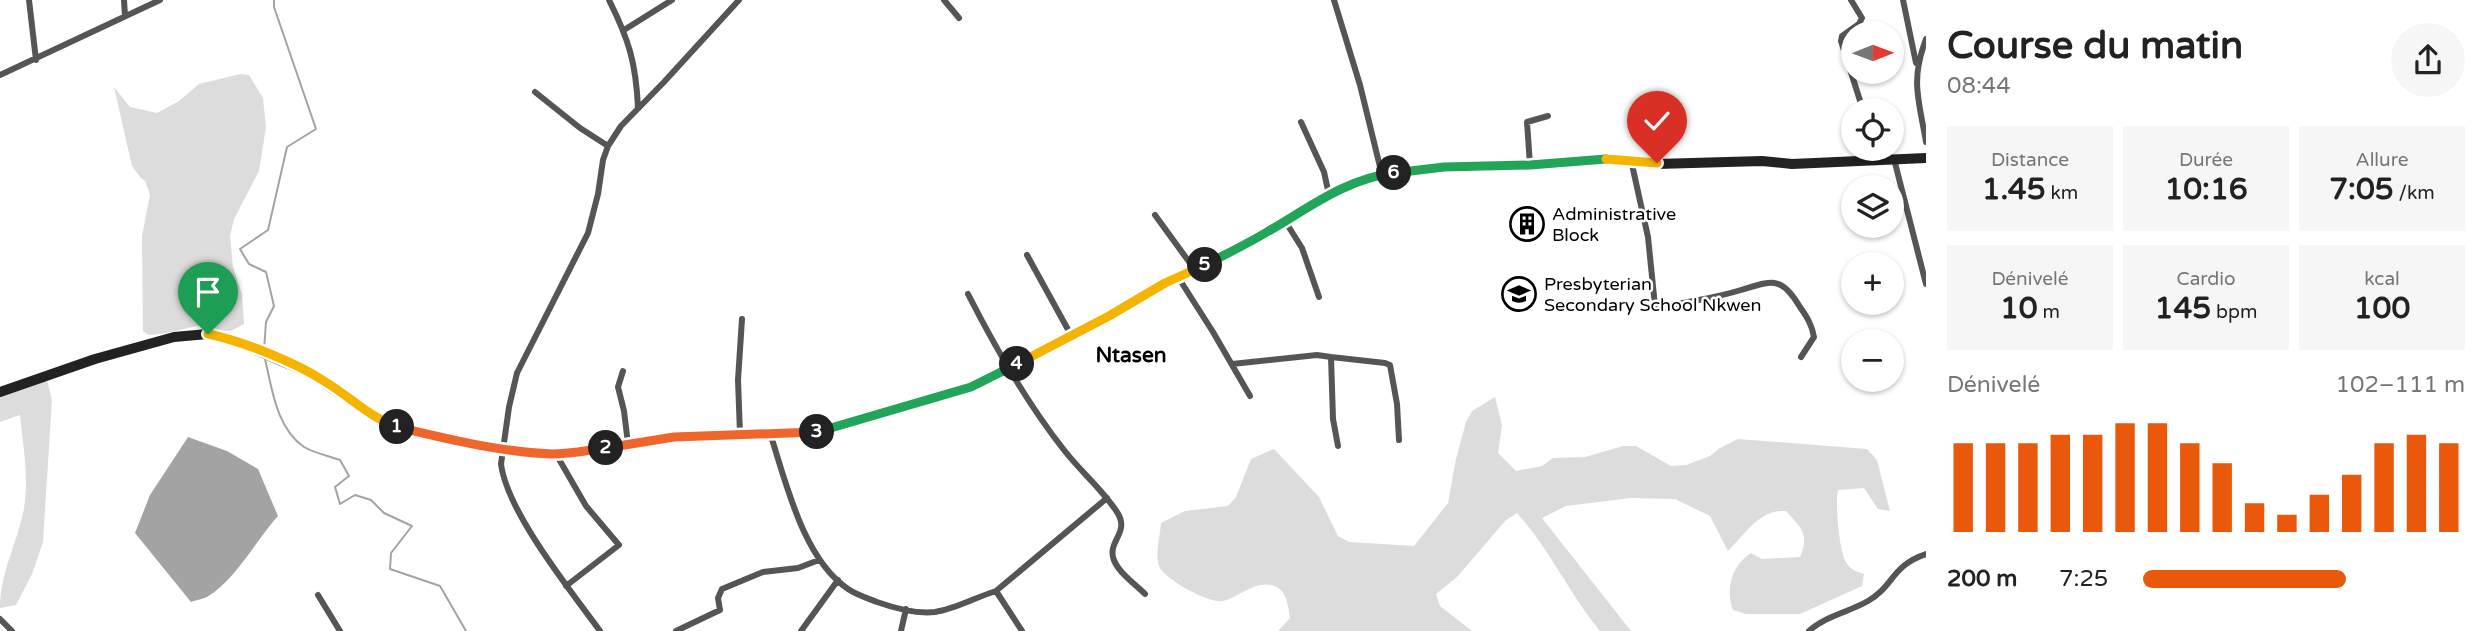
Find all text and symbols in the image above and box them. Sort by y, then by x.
north arrow [1841,21,1904,84]
map controls [1841,21,1904,392]
text: Course du matin [1947,23,2243,69]
button: share [2391,23,2465,97]
text: 08:44 [1947,72,2011,100]
pin [1627,91,1687,163]
button: locate [1841,98,1904,161]
icon: check [1638,102,1676,140]
text: Distance [1991,149,2069,171]
text: Durée [2179,149,2233,171]
text: Allure [2356,149,2408,171]
pin: 6 [1376,156,1412,190]
text: 6 [1388,161,1399,183]
text: 1.45 [1982,171,2045,208]
text: 10:16 [2164,171,2248,208]
text: 7:05 [2329,171,2394,208]
button: layers [1841,175,1904,238]
text: km [2045,182,2078,204]
text: /km [2394,182,2435,204]
place label: Administrative Block [1552,203,1676,246]
building icon: Administrative Block [1508,205,1546,243]
pin: 5 [1188,247,1222,282]
button: + [1841,252,1904,315]
text: 5 [1199,253,1210,275]
pin [178,262,238,334]
text: Dénivelé [1991,268,2069,290]
text: Cardio [2176,268,2236,290]
text: kcal [2364,268,2400,290]
icon: arrive [189,273,227,311]
place label: Presbyterian Secondary School Nkwen [1544,273,1761,316]
school or university icon: Presbyterian Secondary School Nkwen [1500,275,1538,313]
text: 10 [2000,290,2038,327]
text: 145 [2155,290,2211,327]
text: 100 [2354,290,2410,327]
text: m [2038,301,2060,323]
text: bpm [2211,301,2257,323]
button: − [1841,329,1904,392]
district label: Ntasen [1095,343,1167,368]
pin: 4 [1000,346,1034,382]
text: 4 [1011,352,1022,374]
text: Dénivelé [1947,371,2040,399]
text: 102–111 m [2336,371,2465,399]
pin: 1 [380,410,414,444]
pin: 3 [800,414,834,450]
text: 1 [391,415,402,437]
text: 3 [811,420,822,442]
pin: 2 [588,430,624,466]
text: 2 [600,436,611,458]
text: 200 m [1947,565,2017,593]
text: 7:25 [2059,565,2108,593]

